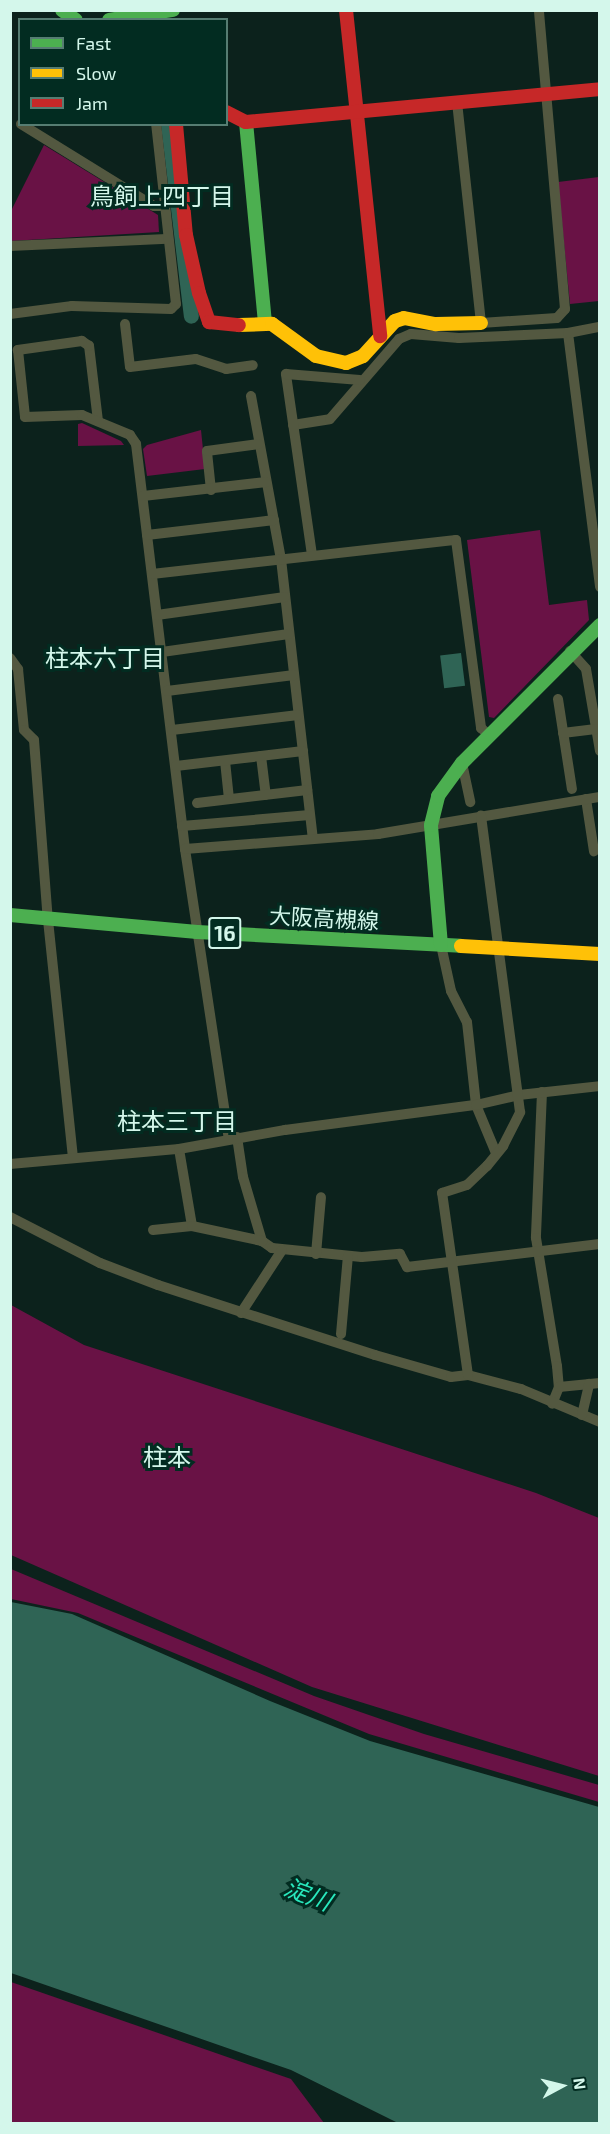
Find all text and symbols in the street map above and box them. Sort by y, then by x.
legend [18,18,228,126]
text: Fast [76,32,111,54]
text: Slow [76,62,116,84]
text: Jam [76,92,108,114]
district label: 鳥飼上四丁目 [90,182,234,210]
district label: 柱本六丁目 [45,644,165,672]
street label: 大阪高槻線 [268,902,380,934]
road number: 16 [207,915,243,951]
district label: 柱本三丁目 [117,1107,237,1135]
district label: 柱本 [143,1443,191,1471]
water label: 淀川 [280,1872,336,1916]
north arrow [532,2056,592,2116]
text: N [570,2077,590,2091]

